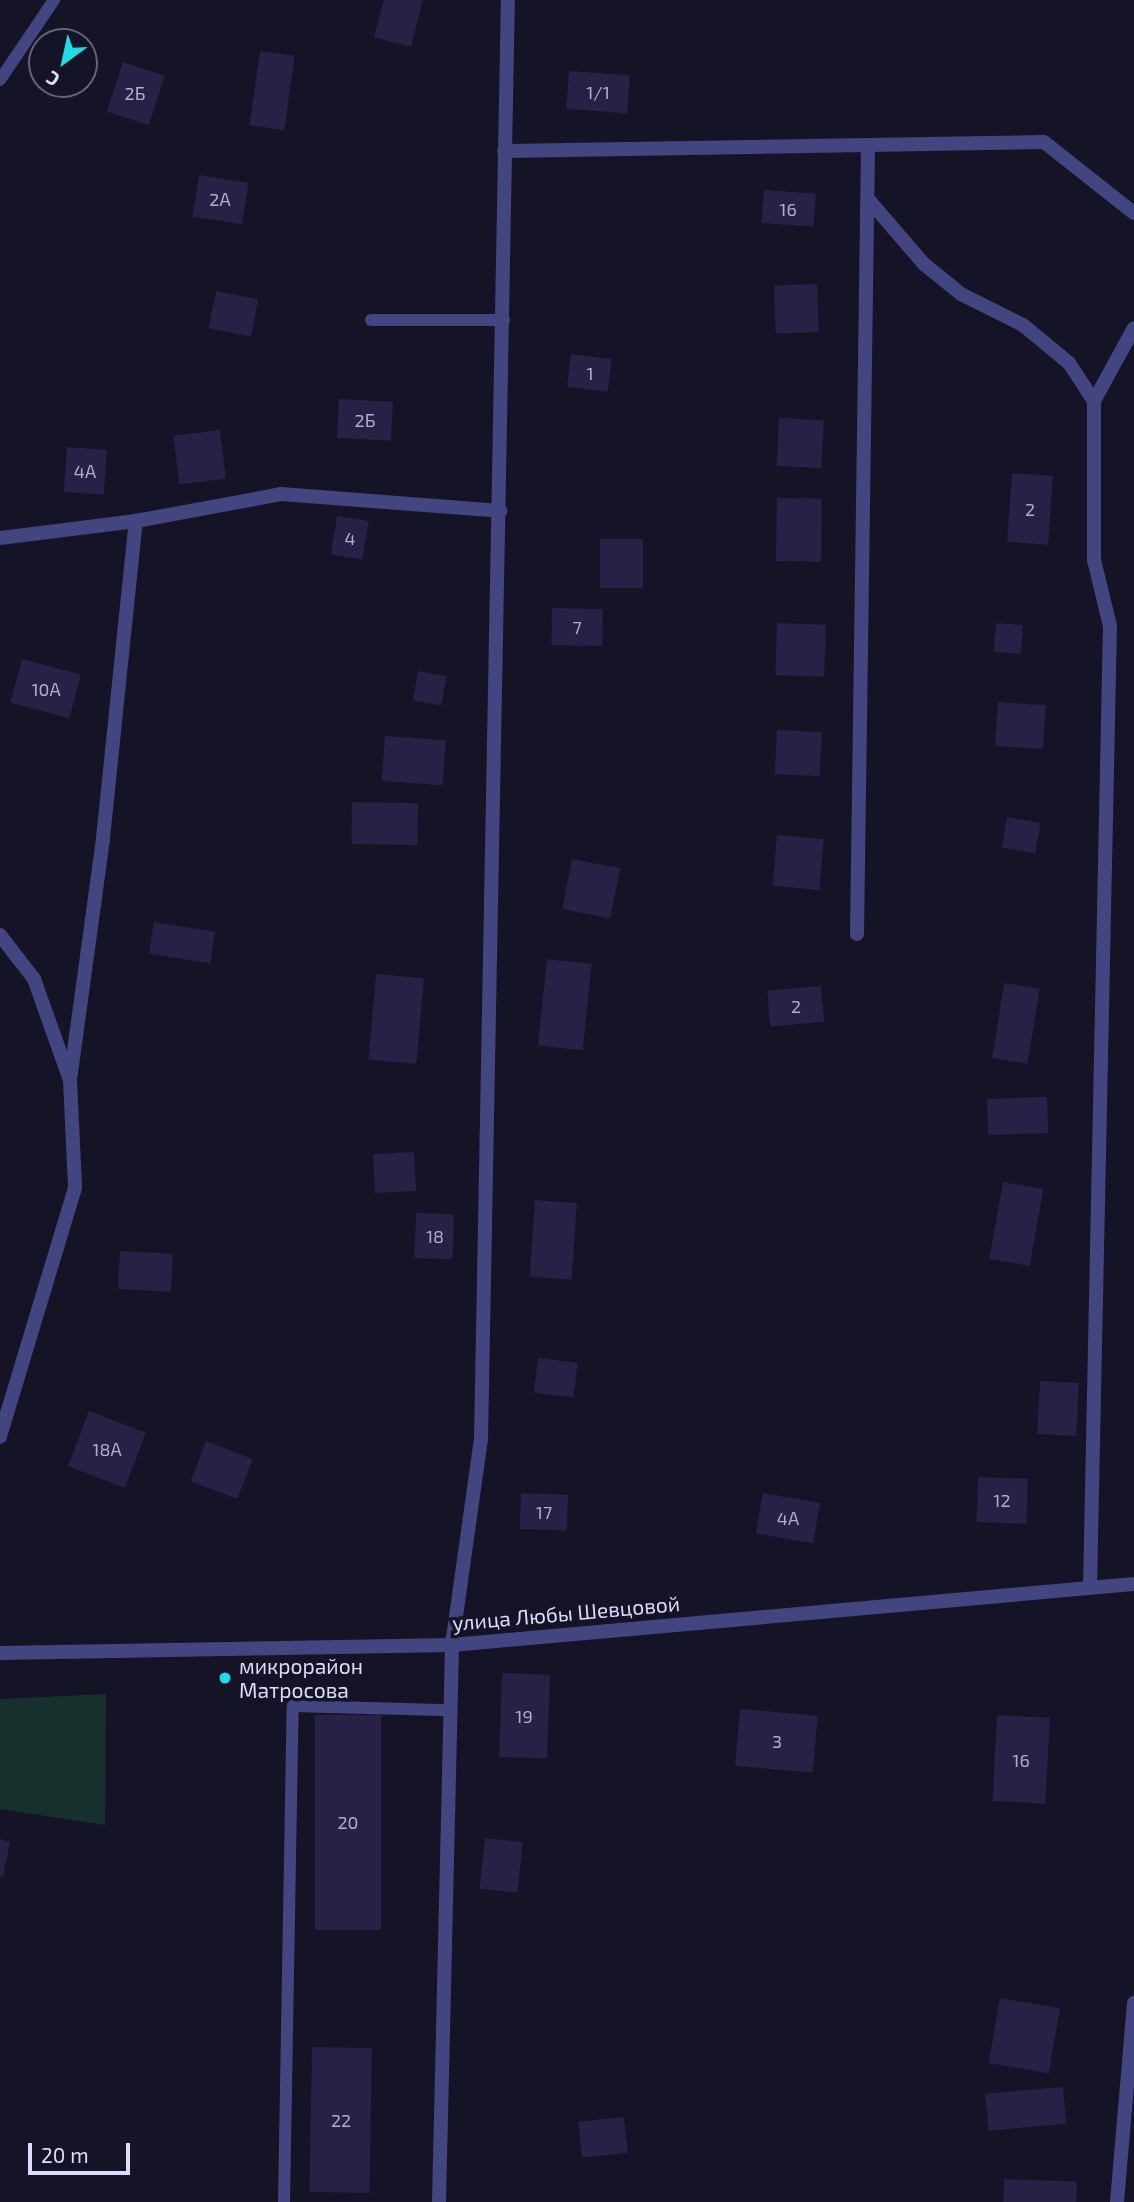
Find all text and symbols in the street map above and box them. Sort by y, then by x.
north arrow [28,28,98,98]
text: С [41,67,63,92]
house number: 1/1 [586,81,610,103]
house number: 2Б [125,82,145,104]
house number: 2А [209,188,231,210]
house number: 16 [779,198,797,220]
house number: 1 [586,362,594,384]
house number: 2Б [355,409,375,431]
house number: 4А [74,460,96,482]
house number: 2 [1025,498,1035,520]
house number: 4 [344,527,356,549]
house number: 7 [572,616,582,638]
house number: 10А [31,678,61,700]
house number: 2 [791,995,801,1017]
house number: 18 [426,1225,444,1247]
house number: 18А [92,1438,122,1460]
house number: 12 [993,1489,1011,1511]
house number: 17 [536,1501,552,1523]
house number: 4А [777,1507,799,1529]
street label: улица Любы Шевцовой [451,1590,681,1636]
place label: микрорайон Матросова [239,1653,363,1703]
marker: микрорайон Матросова [217,1670,233,1686]
house number: 19 [515,1705,533,1727]
house number: 3 [772,1730,782,1752]
house number: 16 [1012,1749,1030,1771]
house number: 20 [338,1811,358,1833]
house number: 22 [331,2109,351,2131]
scale bar [32,2128,133,2172]
text: 20 m [41,2142,89,2167]

